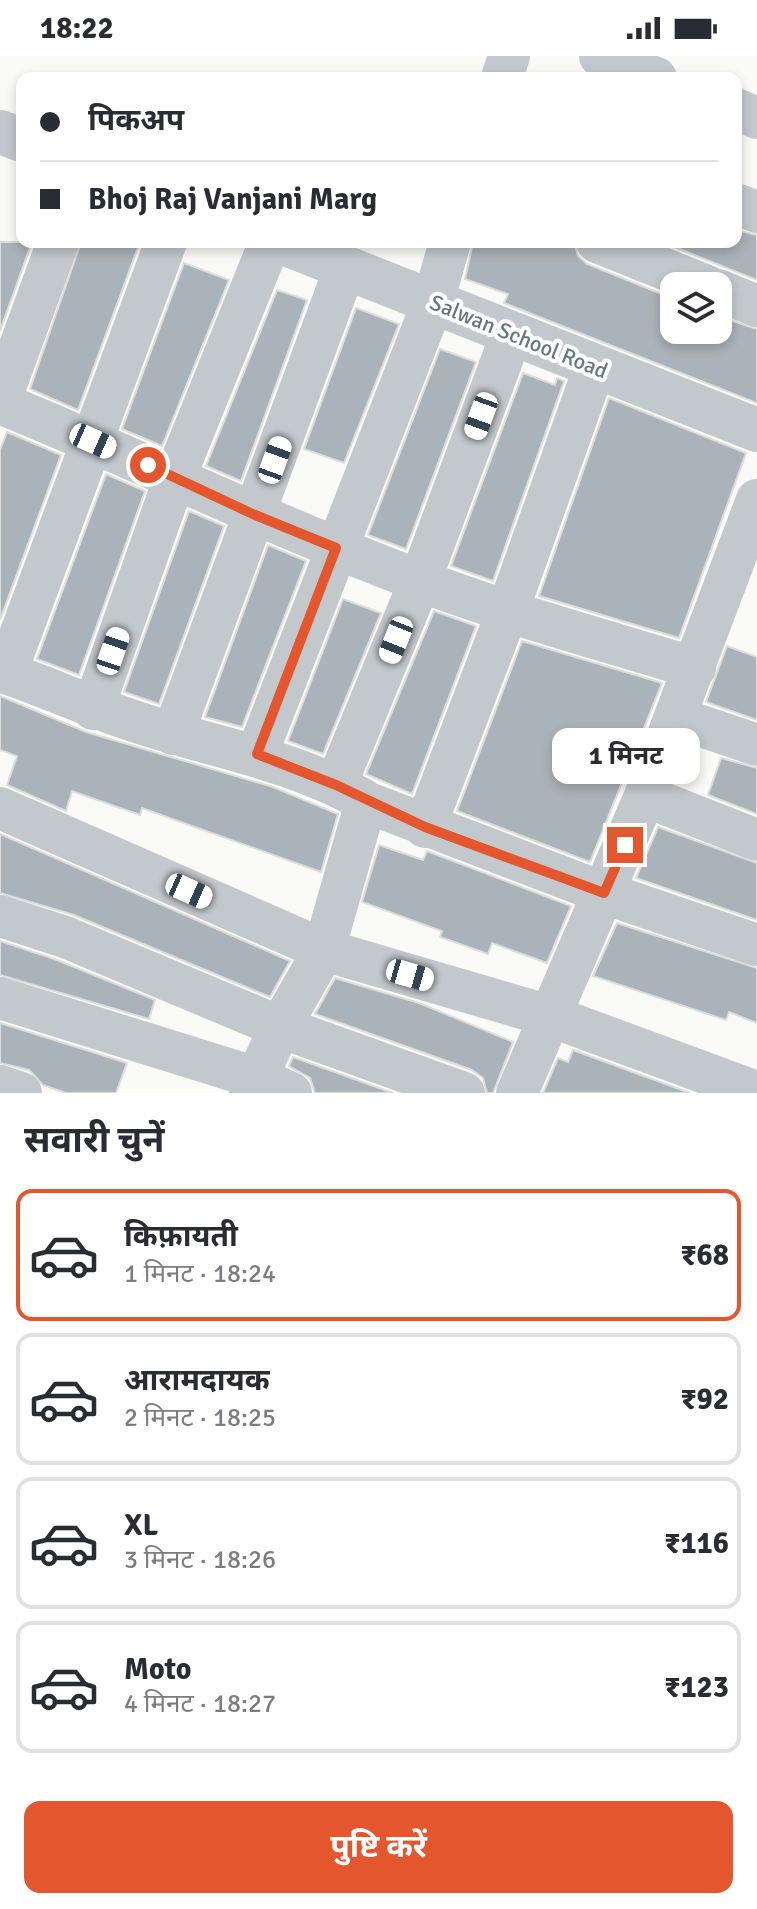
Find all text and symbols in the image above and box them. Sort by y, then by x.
text: 18:22 [40,10,114,47]
text: पिकअप [88,102,184,139]
text: Bhoj Raj Vanjani Marg [88,181,377,218]
map controls [660,272,732,344]
button: layers [660,272,732,344]
street label: Salwan School Road [426,289,612,384]
car [462,389,500,443]
car [66,420,120,462]
car [256,433,294,487]
route start [130,447,166,483]
car [376,613,416,667]
car [94,624,132,678]
callout: 1 मिनट [551,729,699,785]
text: 1 मिनट [589,740,663,772]
route end [607,827,643,863]
car [162,870,216,912]
car [384,957,436,993]
text: सवारी चुनें [24,1118,164,1163]
text: किफ़ायती [124,1218,238,1255]
icon: car [28,1219,100,1291]
text: ₹68 [680,1237,729,1274]
text: 1 मिनट · 18:24 [124,1258,276,1290]
text: आरामदायक [124,1362,270,1399]
icon: car [28,1363,100,1435]
text: ₹92 [680,1381,729,1418]
text: 2 मिनट · 18:25 [124,1402,276,1434]
icon: car [28,1507,100,1579]
text: XL [124,1507,158,1544]
text: ₹116 [664,1525,729,1562]
text: 3 मिनट · 18:26 [124,1544,276,1576]
icon: car [28,1651,100,1723]
text: Moto [124,1651,191,1688]
text: ₹123 [664,1669,729,1706]
text: 4 मिनट · 18:27 [124,1688,276,1720]
button: पुष्टि करें [24,1801,733,1893]

